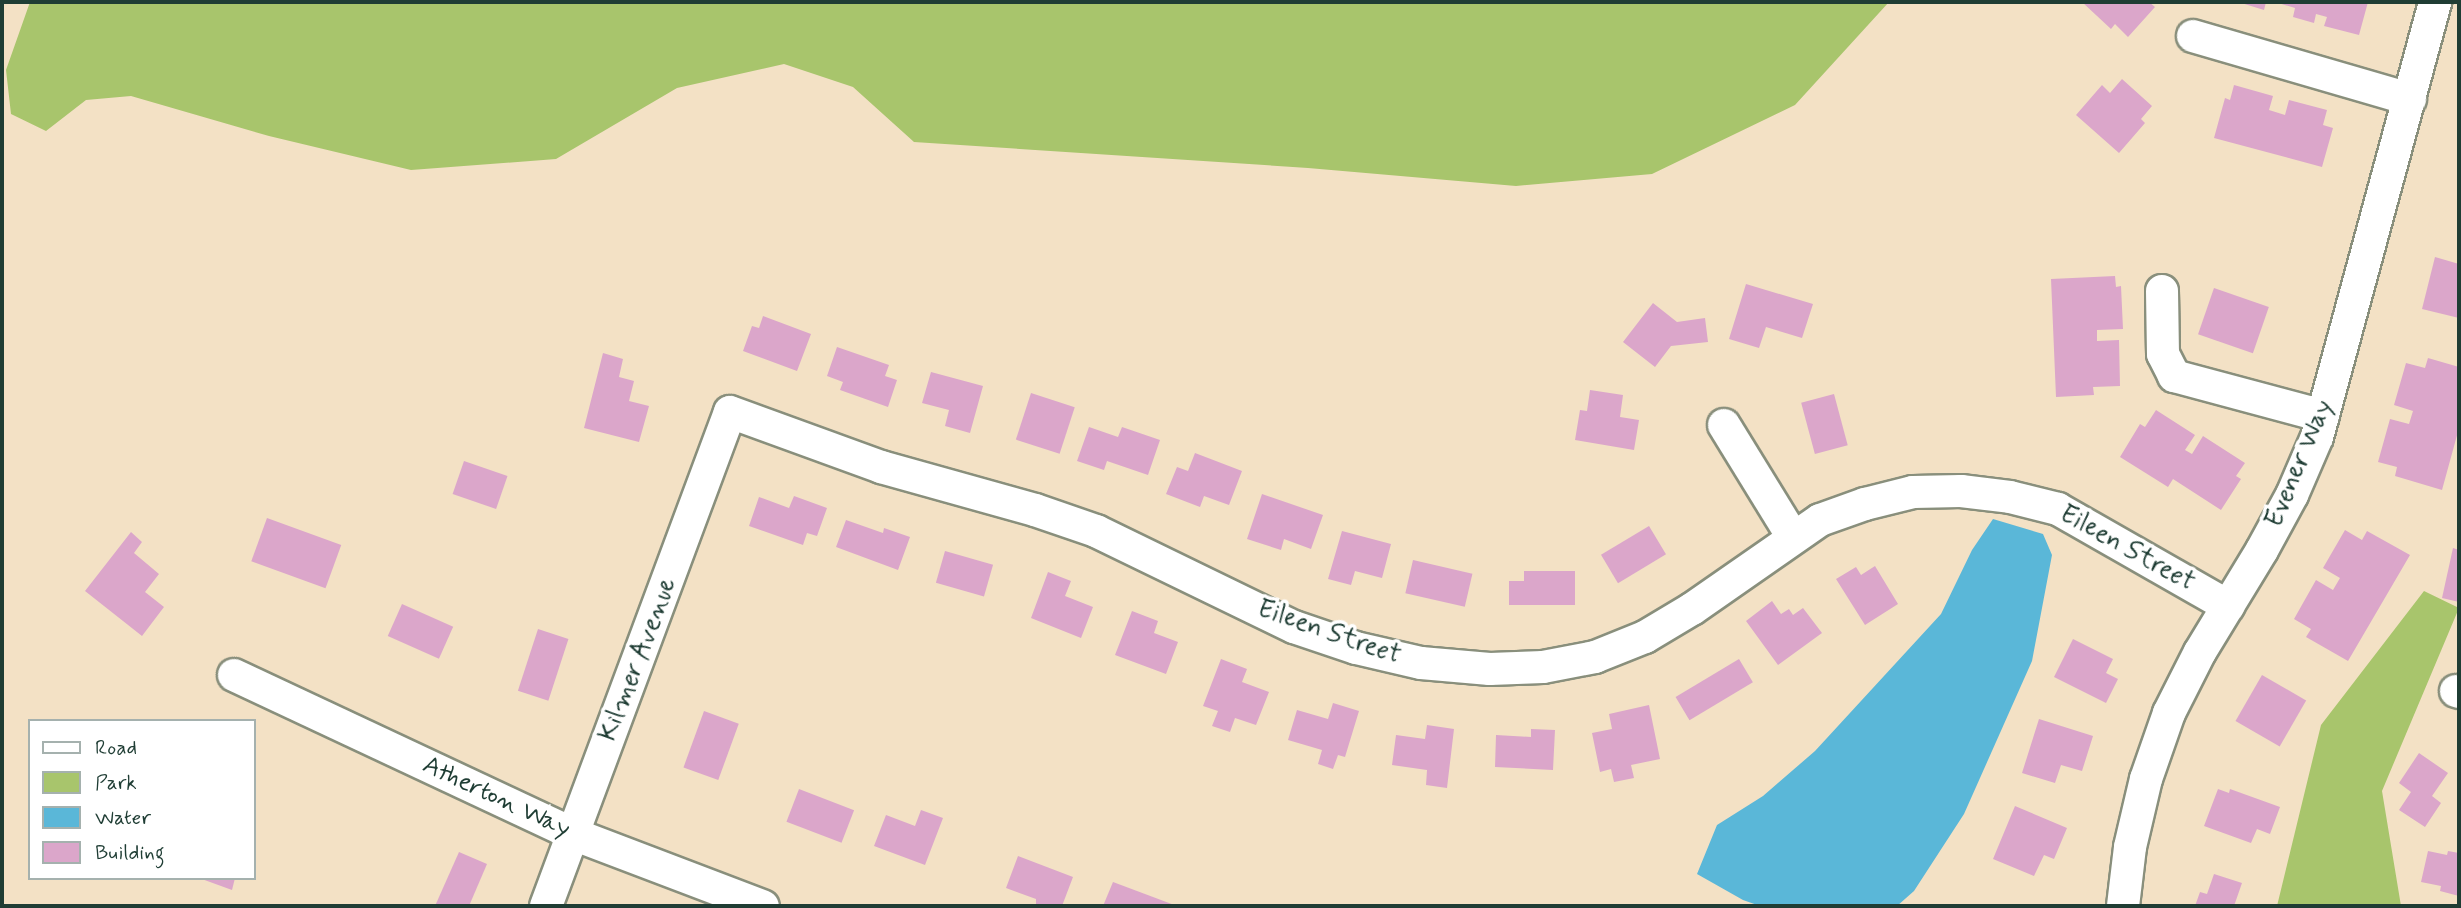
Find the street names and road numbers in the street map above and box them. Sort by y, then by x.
street label: Evener Way [2259,396,2341,532]
street label: Eileen Street [2054,499,2200,599]
street label: Kilmer Avenue [594,575,684,745]
street label: Eileen Street [1254,594,1404,672]
street label: Atherton Way [417,750,575,846]

